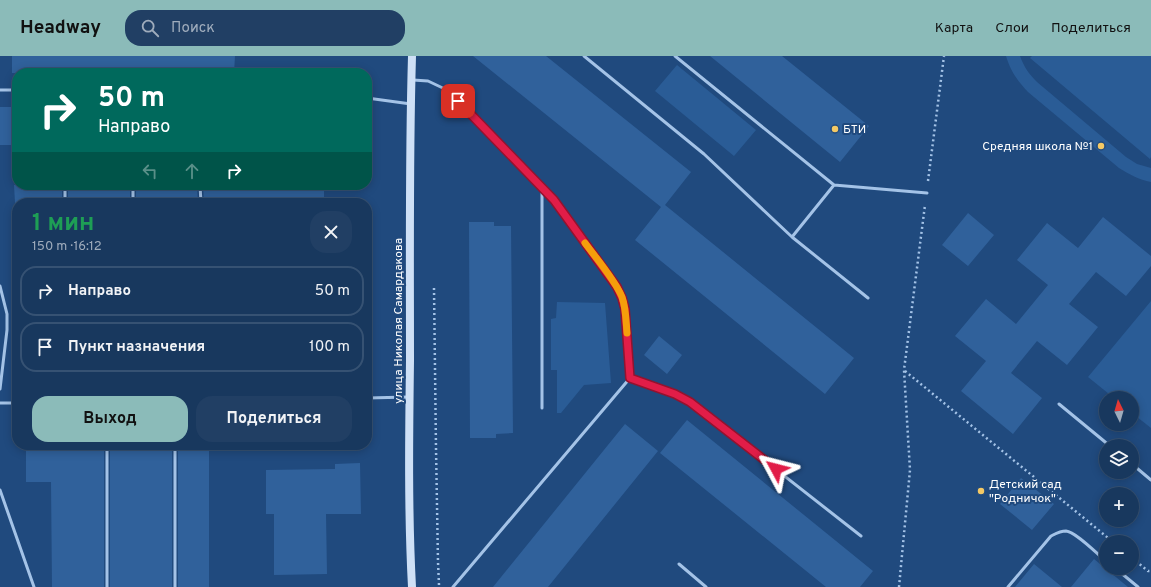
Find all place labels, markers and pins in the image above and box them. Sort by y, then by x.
pin [441,84,475,118]
place label: БТИ [843,122,866,138]
marker: БТИ [830,124,840,134]
place label: Средняя школа №1 [982,139,1093,155]
marker: Средняя школа №1 [1096,141,1106,151]
place label: Детский сад "Родничок" [989,477,1062,507]
marker: Детский сад "Родничок" [976,486,986,496]

